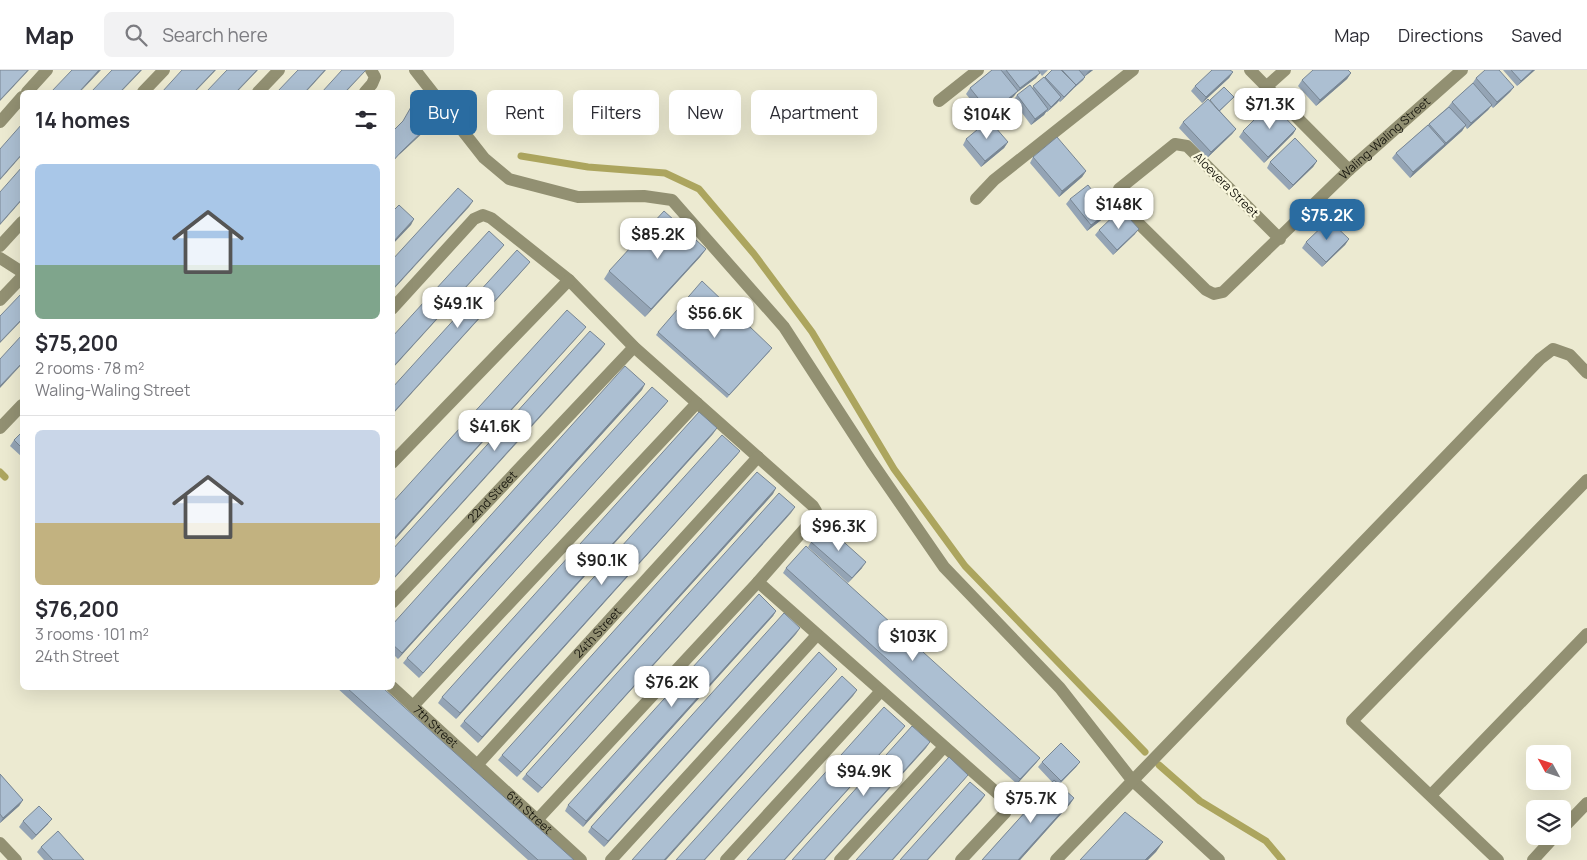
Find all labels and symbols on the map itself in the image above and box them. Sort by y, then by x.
pin: $71.3K [1229,88,1311,130]
street label: Waling-Waling Street [1335,93,1434,183]
pin: $104K [952,98,1022,140]
street label: Aloevera Street [1190,148,1263,221]
pin: $148K [1084,188,1154,230]
pin: $75.2K [1286,198,1368,241]
pin: $85.2K [617,218,699,260]
pin: $49.1K [417,286,499,329]
pin: $56.6K [674,296,756,339]
pin: $41.6K [454,410,536,452]
street label: 22nd Street [463,467,521,526]
pin: $96.3K [798,510,880,552]
pin: $90.1K [561,544,643,586]
street label: 24th Street [570,603,625,662]
pin: $103K [878,620,948,662]
pin: $76.2K [631,666,713,708]
street label: 7th Street [410,701,462,752]
north arrow [1526,745,1571,790]
pin: $94.9K [823,754,905,797]
pin: $75.7K [990,782,1072,824]
street label: 6th Street [503,787,556,838]

